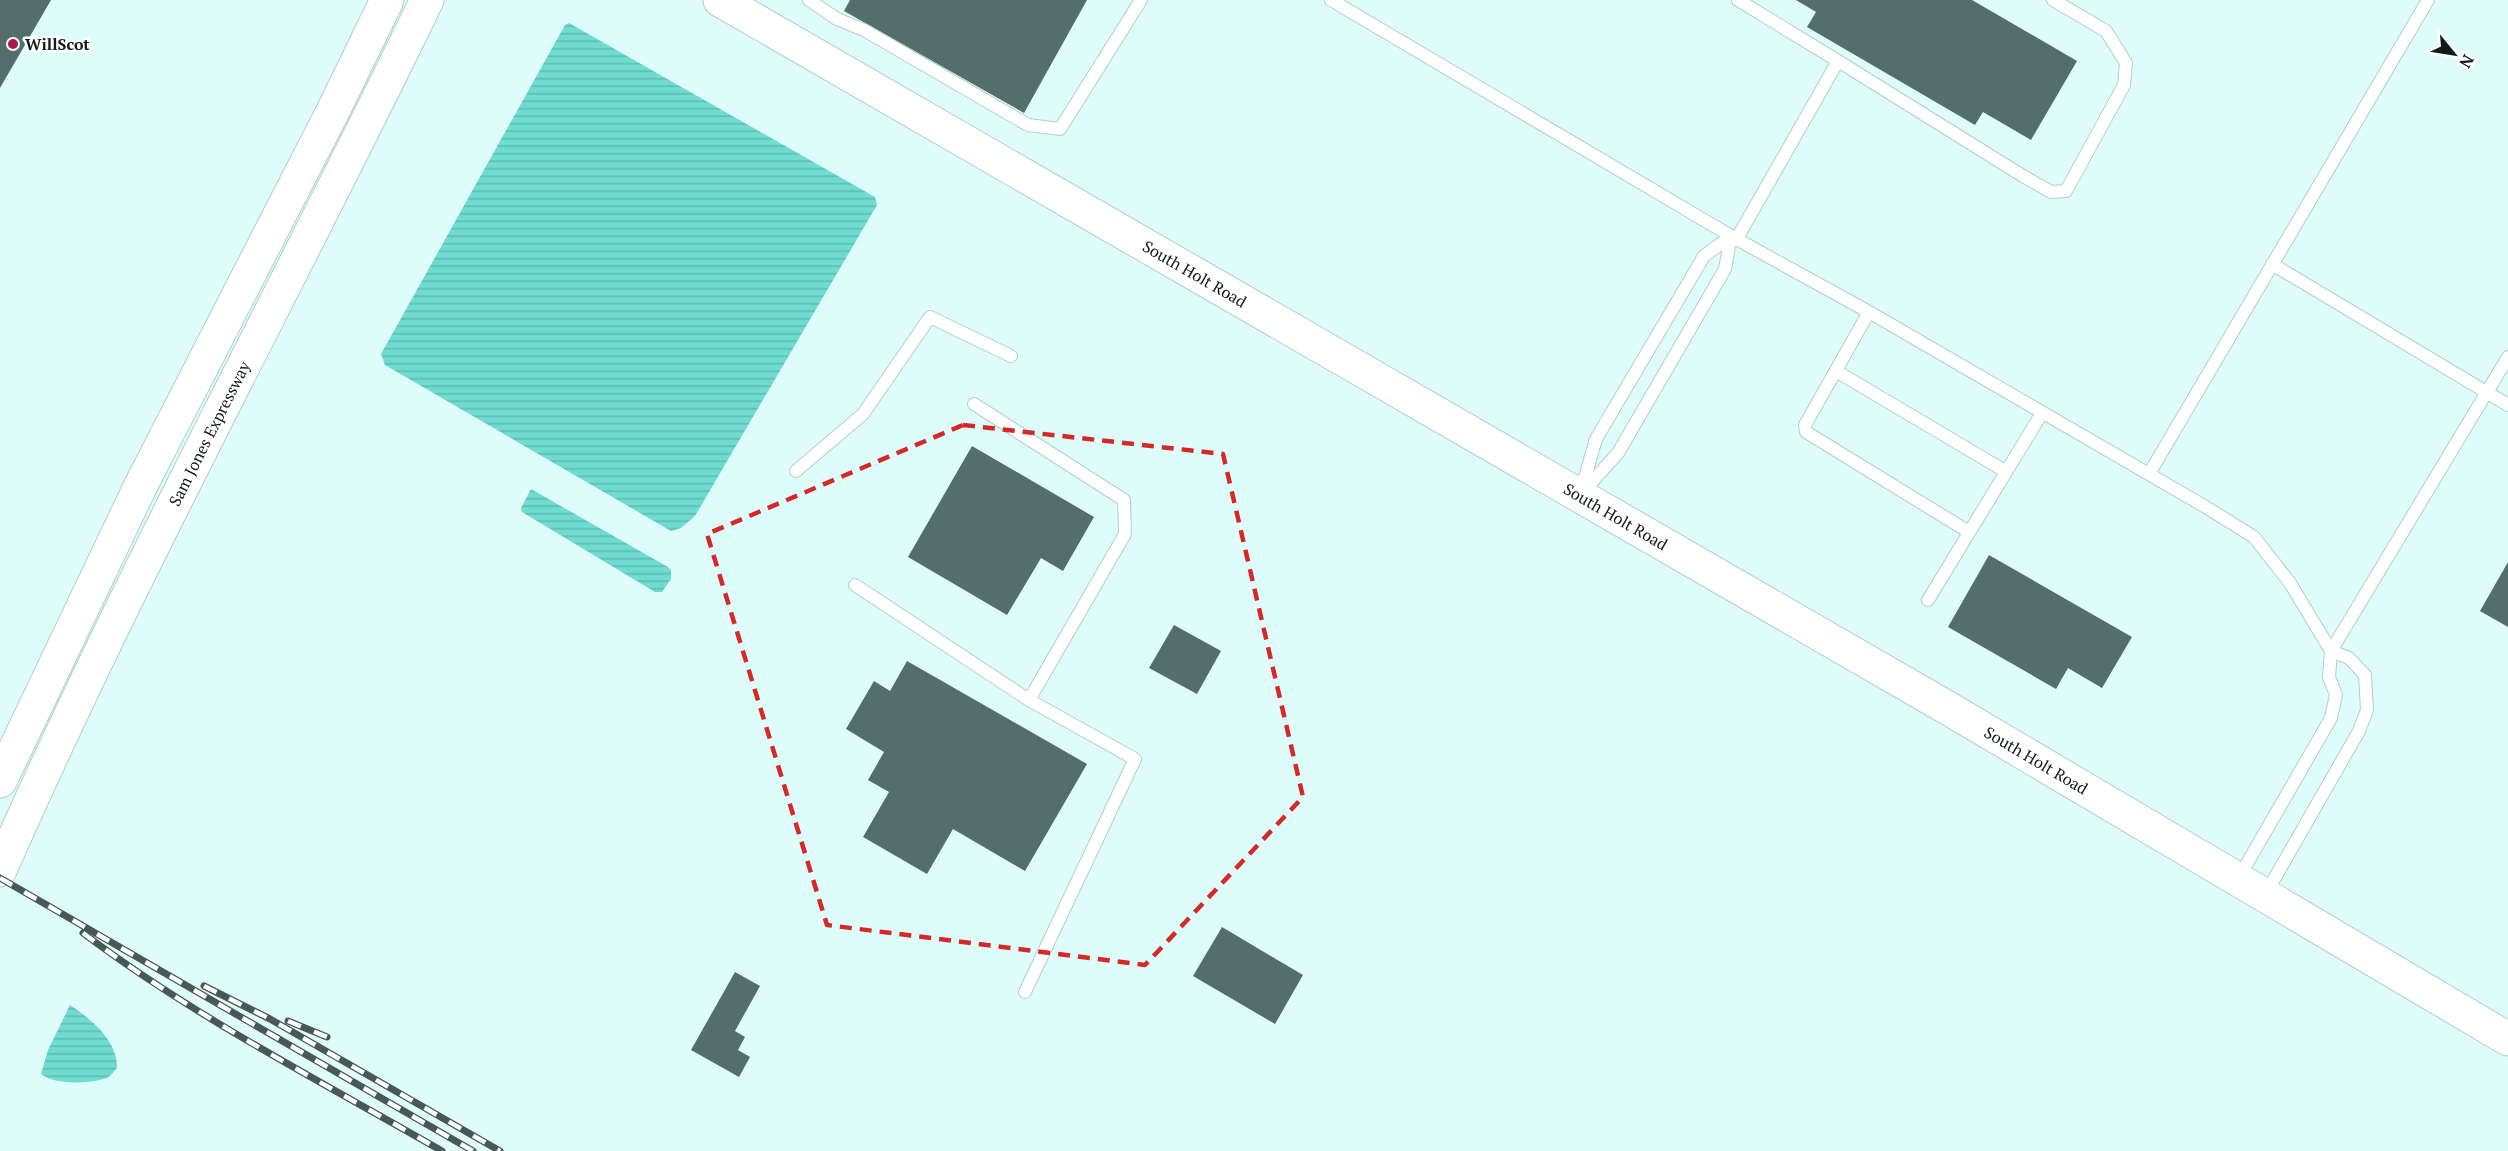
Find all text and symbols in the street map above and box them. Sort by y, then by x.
north arrow [2424,24,2484,84]
place label: WillScot [25,33,90,55]
marker: WillScot [6,37,20,51]
text: N [2454,51,2480,72]
street label: South Holt Road [1139,235,1251,313]
street label: Sam Jones Expressway [163,357,255,510]
street label: South Holt Road [1560,478,1672,555]
street label: South Holt Road [1980,721,2092,800]

